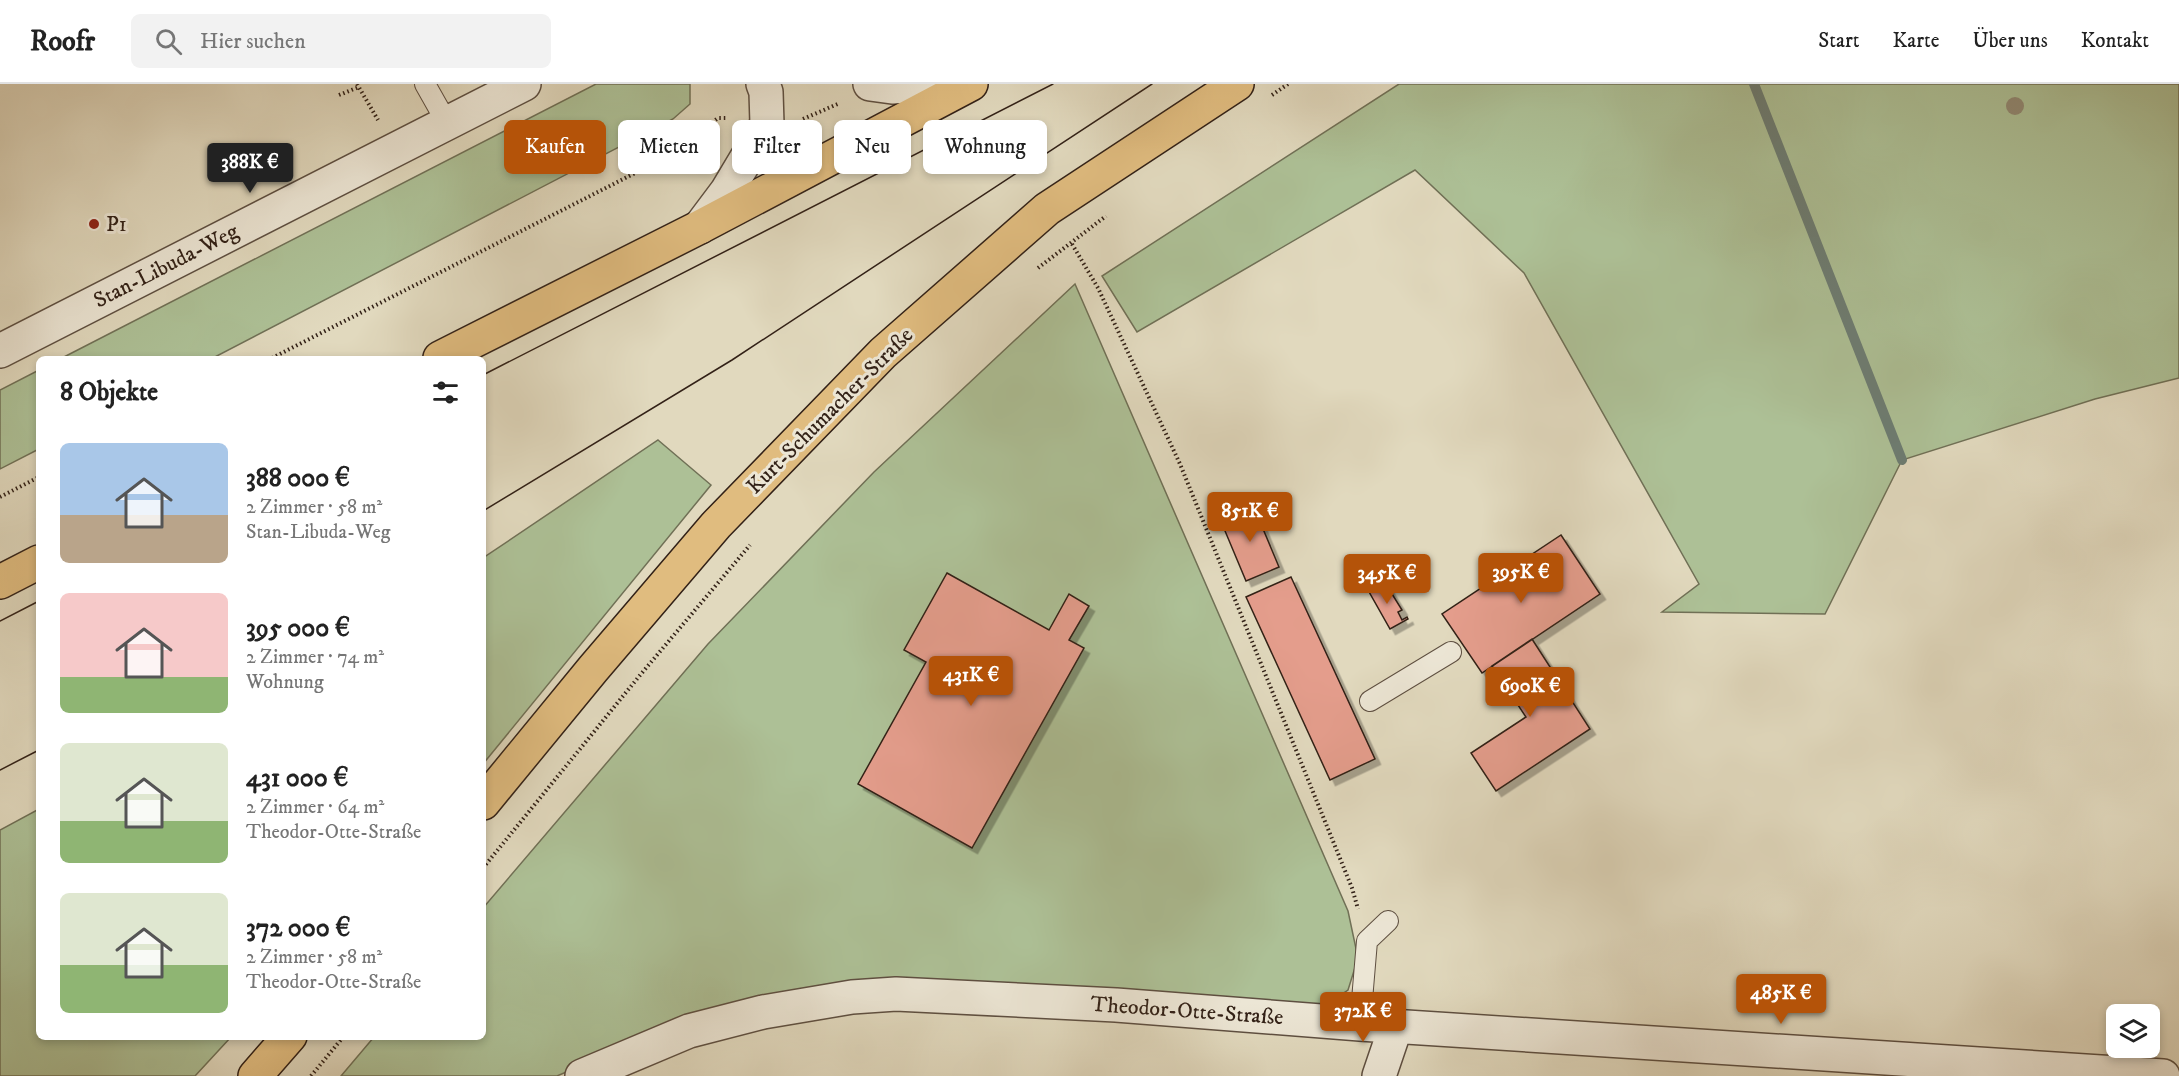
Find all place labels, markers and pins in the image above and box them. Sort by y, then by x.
pin: 388K € [201,143,299,194]
place label: P1 [106,211,127,238]
marker: P1 [87,217,101,231]
pin: 851K € [1201,492,1299,543]
pin: 395K € [1472,553,1570,604]
pin: 345K € [1338,554,1436,605]
pin: 431K € [922,656,1020,707]
pin: 690K € [1481,667,1579,718]
pin: 485K € [1732,974,1830,1025]
pin: 372K € [1314,992,1412,1043]

